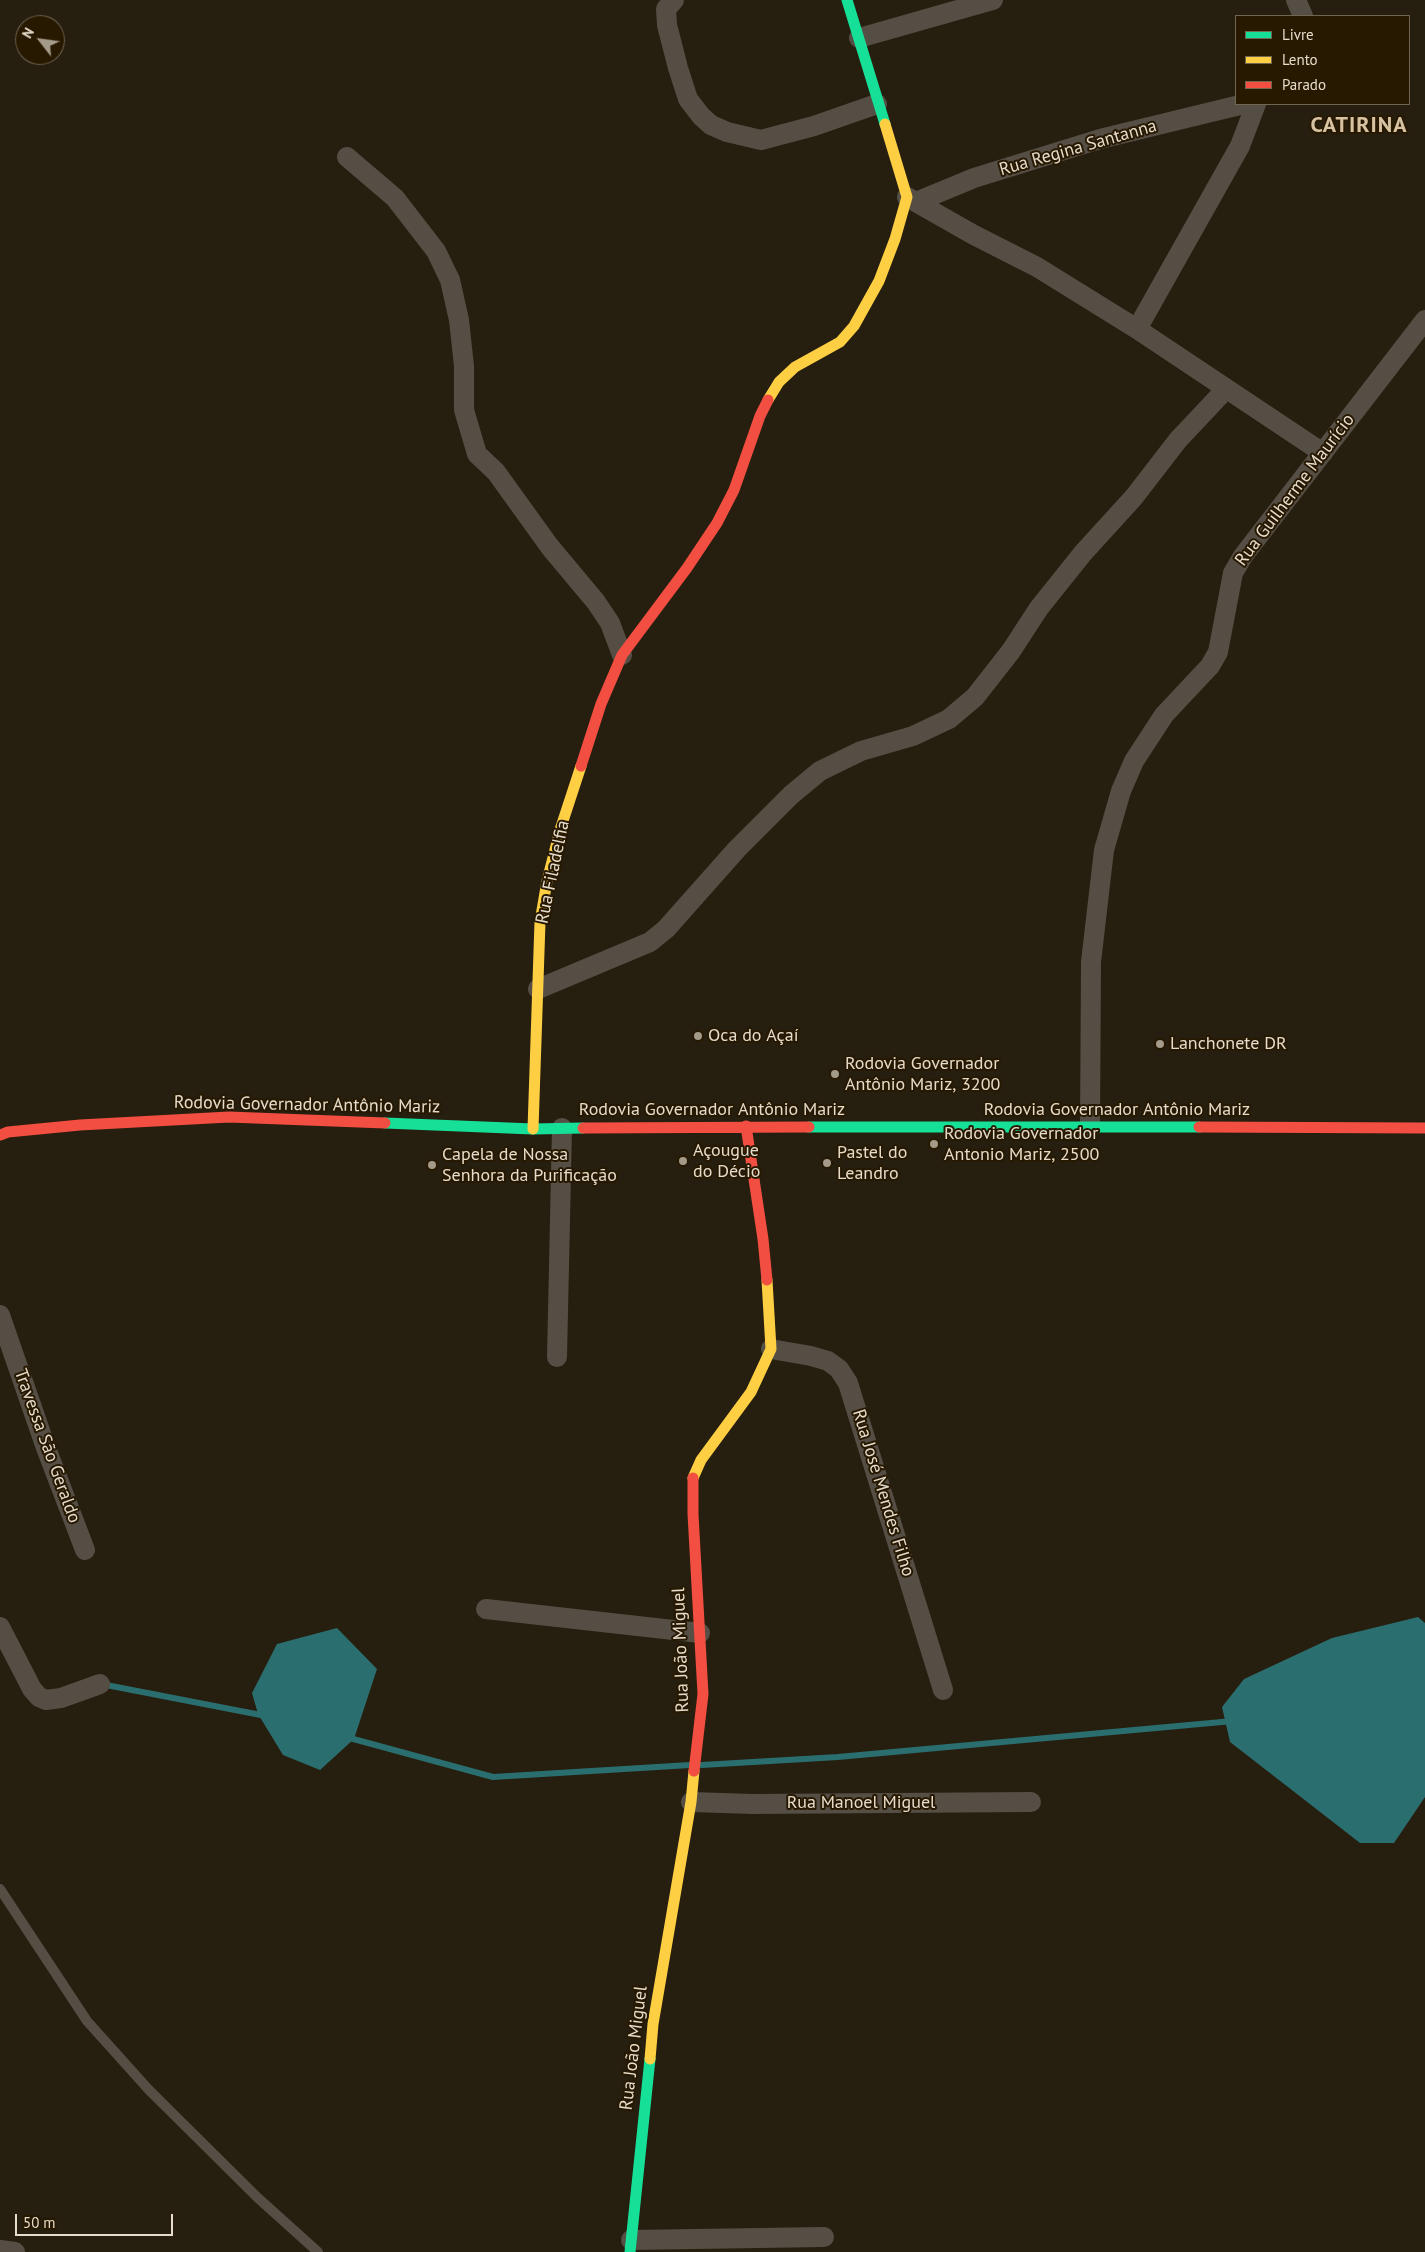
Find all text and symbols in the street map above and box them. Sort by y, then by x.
north arrow [15,15,65,65]
legend [1235,15,1410,105]
text: N [18,25,38,41]
text: Livre [1282,25,1314,44]
text: Lento [1282,50,1318,69]
text: Parado [1282,75,1326,94]
district label: CATIRINA [1310,113,1408,139]
street label: Rua Regina Santanna [997,115,1159,181]
street label: Rua Guilherme Maurício [1231,410,1359,570]
street label: Rua Filadelfia [532,818,574,926]
place label: Oca do Açaí [708,1025,798,1047]
marker: Oca do Açaí [692,1030,704,1042]
place label: Lanchonete DR [1170,1033,1287,1055]
marker: Lanchonete DR [1154,1038,1166,1050]
place label: Rodovia Governador Antônio Mariz, 3200 [845,1053,1000,1096]
marker: Rodovia Governador Antônio Mariz, 3200 [829,1068,841,1080]
street label: Rodovia Governador Antônio Mariz [174,1092,440,1118]
street label: Rodovia Governador Antônio Mariz [579,1099,845,1121]
street label: Rodovia Governador Antônio Mariz [984,1099,1250,1121]
place label: Rodovia Governador Antonio Mariz, 2500 [944,1123,1099,1166]
marker: Rodovia Governador Antonio Mariz, 2500 [928,1138,940,1150]
place label: Açougue do Décio [693,1140,760,1182]
place label: Pastel do Leandro [837,1142,907,1184]
place label: Capela de Nossa Senhora da Purificação [442,1144,617,1186]
marker: Açougue do Décio [677,1155,689,1167]
marker: Pastel do Leandro [821,1157,833,1169]
marker: Capela de Nossa Senhora da Purificação [426,1159,438,1171]
street label: Travessa São Geraldo [9,1366,85,1526]
street label: Rua José Mendes Filho [847,1407,919,1579]
street label: Rua João Miguel [668,1587,694,1713]
street label: Rua Manoel Miguel [787,1792,935,1814]
street label: Rua João Miguel [616,1985,652,2111]
scale bar [18,2204,175,2236]
text: 50 m [23,2213,56,2232]

